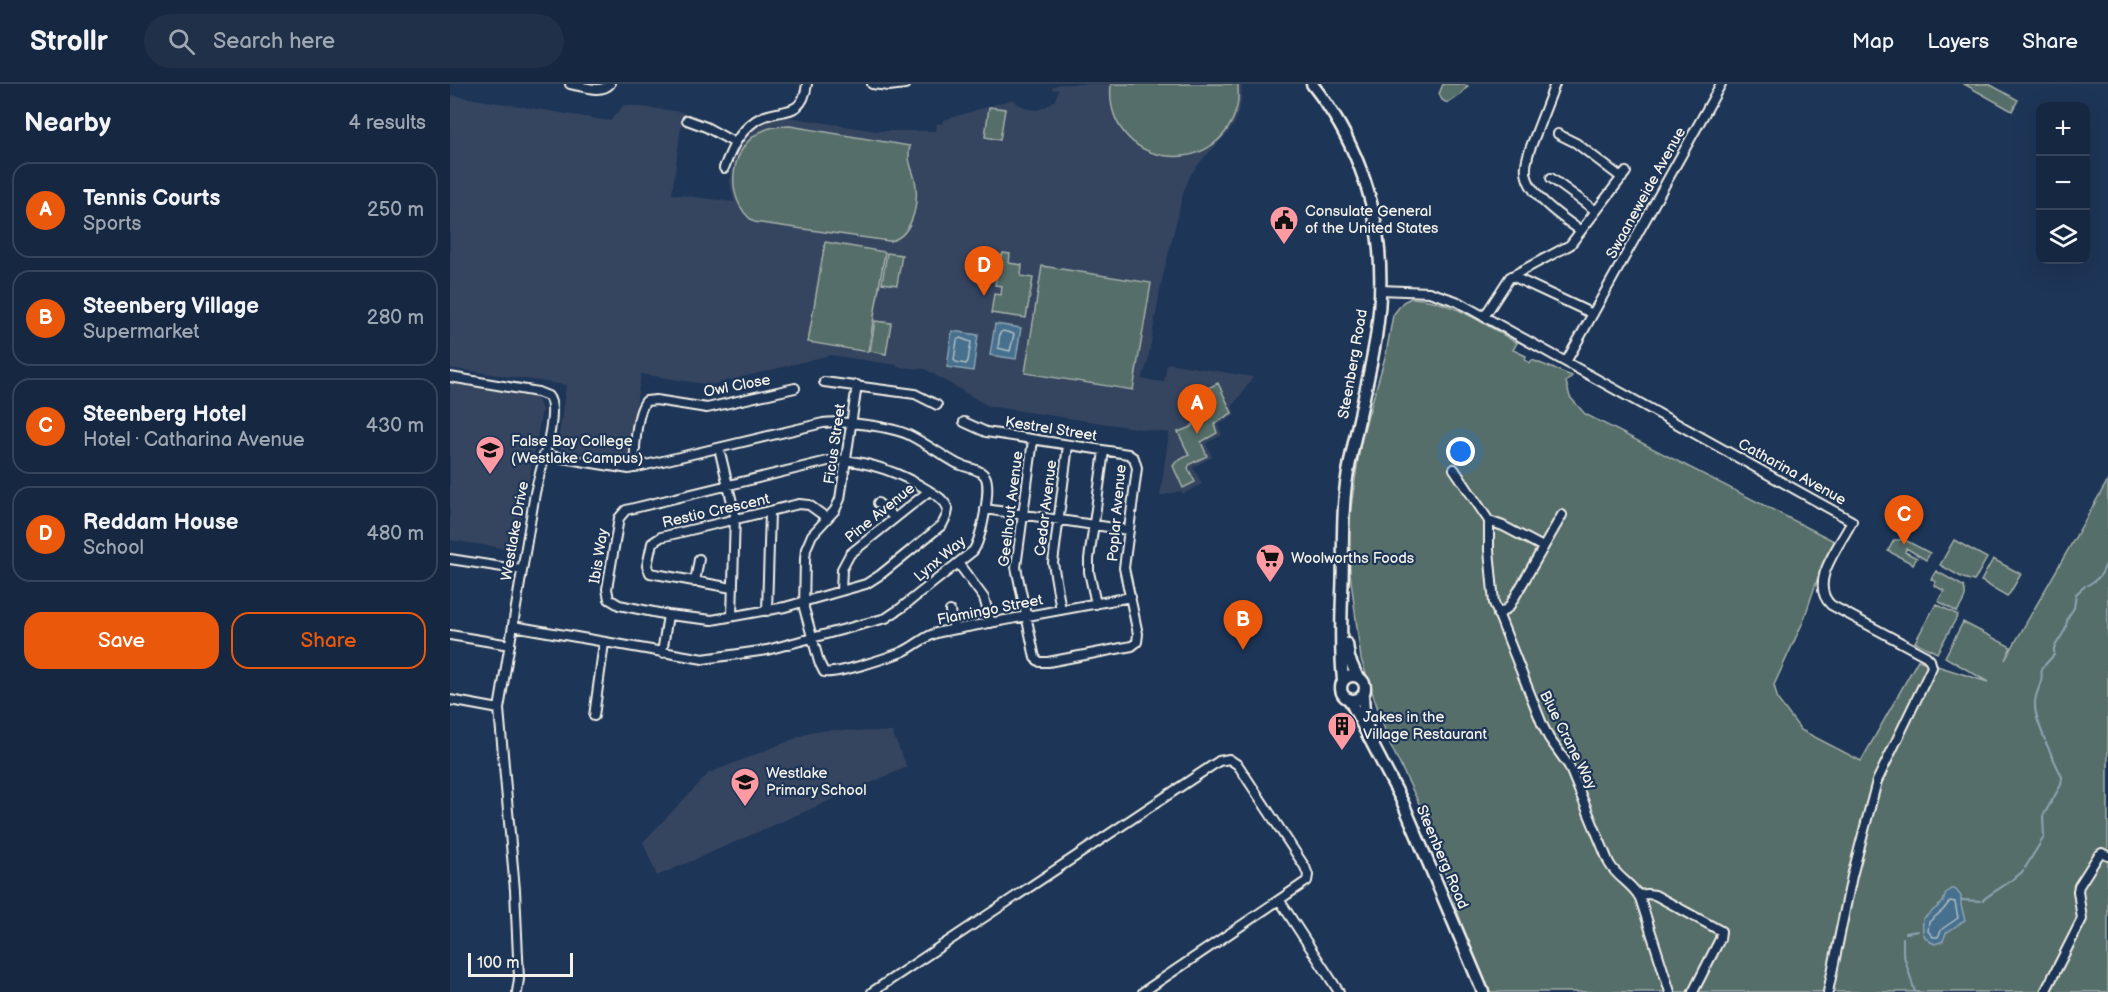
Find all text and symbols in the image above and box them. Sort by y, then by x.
search box [144,14,564,68]
text: Strollr [30,25,108,58]
icon: search [165,25,198,58]
text: Search here [213,28,335,55]
text: Map [1852,29,1894,54]
text: Layers [1927,29,1989,54]
text: Share [2022,29,2078,54]
map controls [2036,102,2090,264]
button: + [2036,102,2090,156]
text: Nearby [24,108,111,139]
text: 4 results [348,111,426,135]
street label: Swaaneweide Avenue [1602,124,1690,262]
button: − [2036,156,2090,210]
text: Tennis Courts [83,185,220,212]
text: A [39,198,52,222]
text: 250 m [367,198,424,222]
place label: Consulate General of the United States [1305,202,1439,238]
public building icon: Consulate General of the United States [1268,204,1300,246]
button: layers [2036,210,2090,264]
text: Sports [83,212,141,236]
pin: D [964,246,1004,296]
text: Steenberg Village [83,293,259,320]
text: B [38,306,53,330]
text: 280 m [367,306,424,330]
street label: Steenberg Road [1334,308,1372,420]
text: Supermarket [83,320,199,344]
street label: Owl Close [702,370,772,402]
pin: A [1178,384,1216,434]
text: Steenberg Hotel [83,401,246,428]
street label: Ficus Street [820,402,850,486]
street label: Kestrel Street [1004,412,1099,446]
text: C [38,414,53,438]
text: 430 m [366,414,424,438]
text: Hotel · Catharina Avenue [83,428,305,452]
place label: False Bay College (Westlake Campus) [511,432,643,468]
school or university icon: False Bay College (Westlake Campus) [474,434,506,476]
street label: Catharina Avenue [1735,434,1850,510]
your location [1446,437,1475,466]
street label: Geelhout Avenue [994,450,1028,568]
street label: Cedar Avenue [1031,459,1061,557]
street label: Poplar Avenue [1103,463,1131,562]
street label: Pine Avenue [841,479,919,547]
street label: Westlake Drive [497,480,533,582]
street label: Restio Crescent [660,489,772,533]
pin: C [1884,496,1924,545]
text: Reddam House [83,509,238,536]
text: D [39,522,52,546]
text: 480 m [366,522,424,546]
street label: Ibis Way [585,527,613,585]
street label: Lynx Way [910,532,970,586]
text: School [83,536,144,560]
supermarket icon: Woolworths Foods [1254,542,1286,584]
place label: Woolworths Foods [1291,549,1415,568]
street label: Flamingo Street [936,590,1045,630]
pin: B [1224,600,1262,650]
button: Save [24,612,219,669]
button: Share [231,612,426,669]
street label: Blue Crane Way [1535,688,1601,793]
place label: Jakes in the Village Restaurant [1363,708,1488,744]
building icon: Jakes in the Village Restaurant [1326,710,1358,752]
place label: Westlake Primary School [766,764,867,800]
school or university icon: Westlake Primary School [729,766,761,808]
street label: Steenberg Road [1412,802,1472,912]
scale bar [468,950,573,978]
text: 100 m [477,954,520,973]

